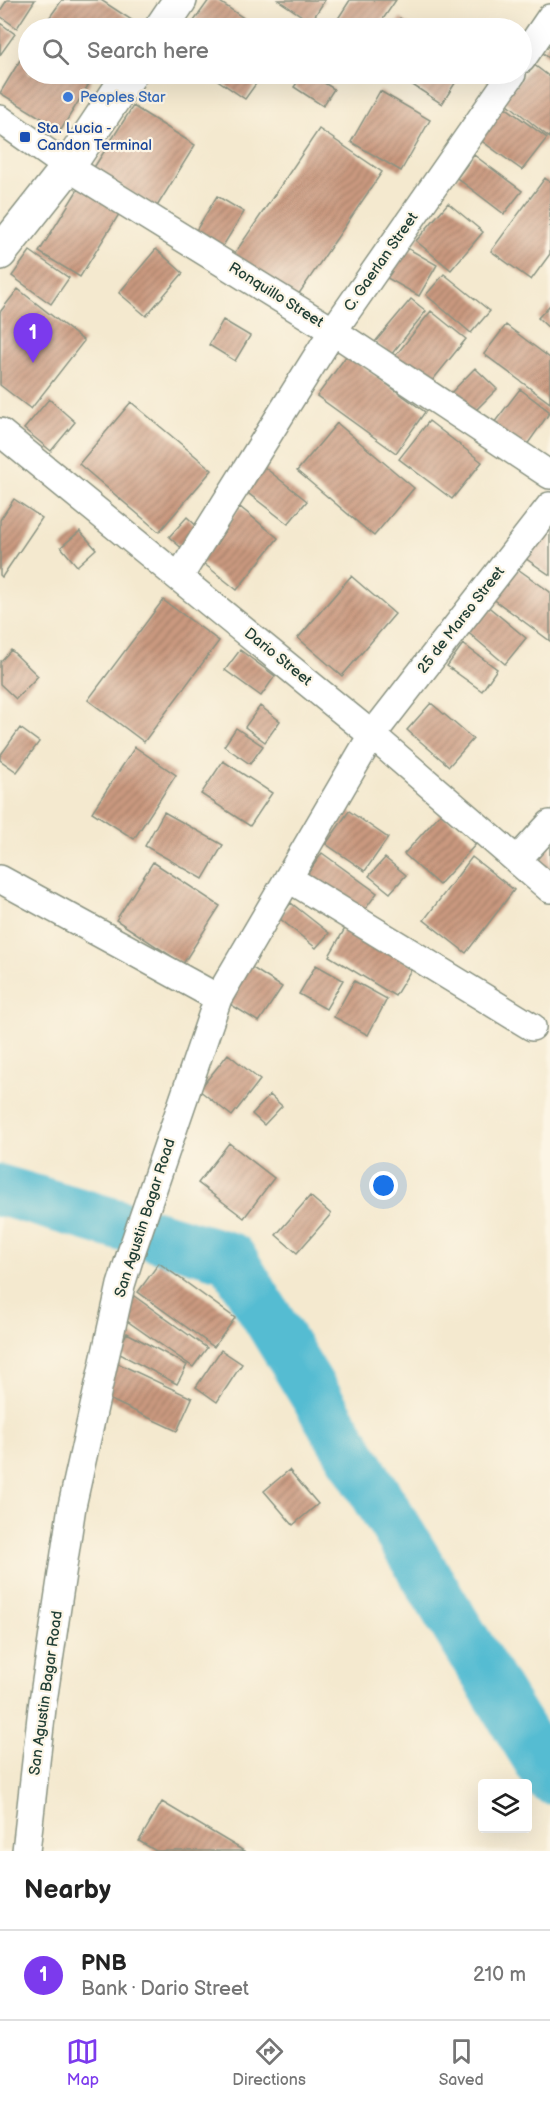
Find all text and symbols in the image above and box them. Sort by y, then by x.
search box [18,18,532,84]
icon: search [39,35,72,68]
text: Search here [87,38,209,65]
place label: Peoples Star [80,88,166,107]
marker: Peoples Star [61,90,75,104]
place label: Sta. Lucia - Candon Terminal [37,119,152,155]
marker: Sta. Lucia - Candon Terminal [18,130,32,144]
street label: C. Gaerlan Street [340,208,422,315]
street label: Ronquillo Street [225,258,327,332]
pin: 1 [14,314,52,363]
street label: 25 de Marso Street [413,562,509,677]
street label: Dario Street [240,624,316,690]
street label: San Agustin Bagar Road [110,1136,180,1300]
your location [369,1171,398,1200]
street label: San Agustin Bagar Road [25,1610,67,1776]
map controls [478,1779,532,1833]
button: layers [478,1779,532,1833]
text: Nearby [24,1875,111,1906]
text: PNB [81,1950,127,1977]
text: 1 [39,1963,48,1987]
text: 210 m [473,1963,526,1987]
text: Bank · Dario Street [81,1977,249,2001]
tab: Map [66,2035,99,2090]
tab: Directions [232,2035,306,2090]
tab: Saved [439,2035,484,2090]

